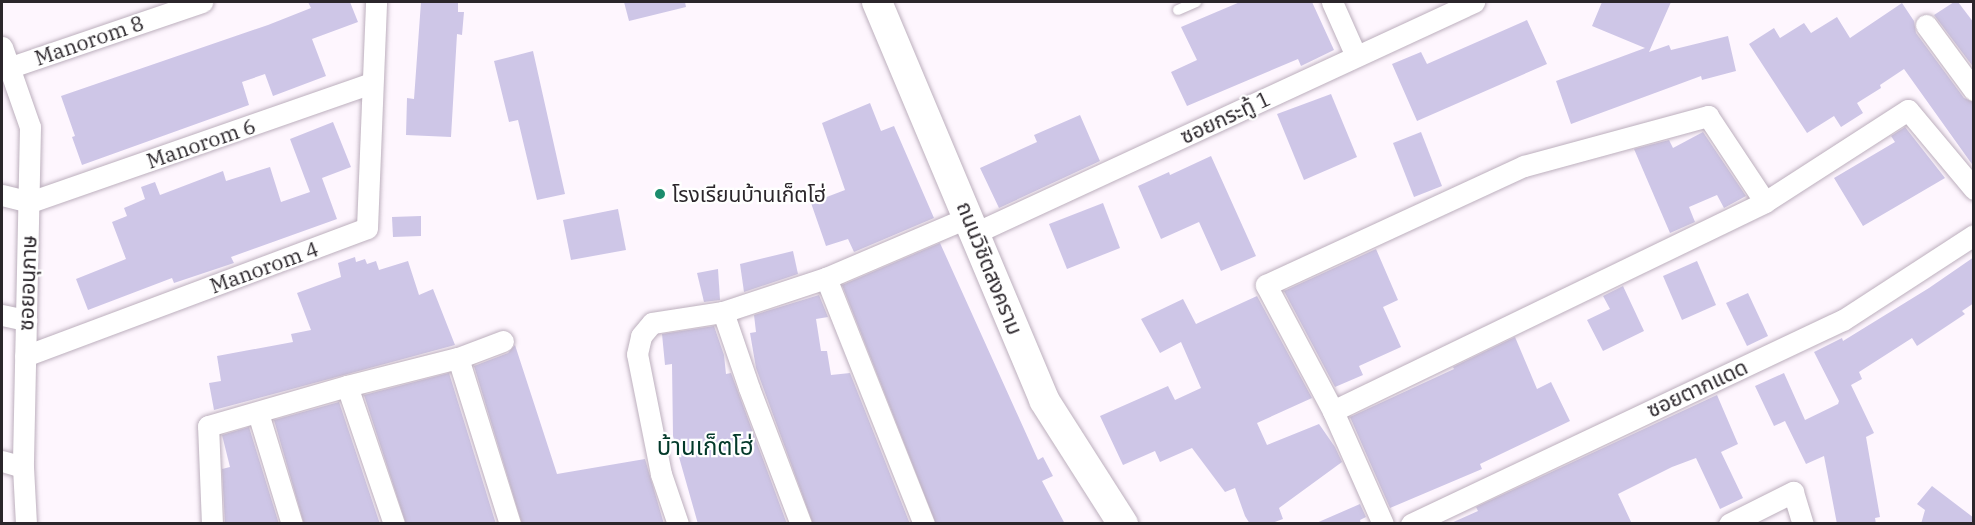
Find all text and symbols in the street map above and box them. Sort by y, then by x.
street label: Manorom 8 [31,10,147,70]
street label: ซอยกระทู้ 1 [1176,85,1274,149]
street label: Manorom 6 [143,113,259,173]
place label: โรงเรียนบ้านเก็ตโฮ่ [672,181,826,207]
marker: โรงเรียนบ้านเก็ตโฮ่ [653,187,667,201]
street label: ถนนวิชิตสงคราม [952,198,1028,338]
street label: ซอยอนุภาษ [13,235,41,331]
street label: Manorom 4 [206,236,322,298]
street label: ซอยตากแดด [1643,354,1751,422]
district label: บ้านเก็ตโฮ่ [657,433,753,461]

